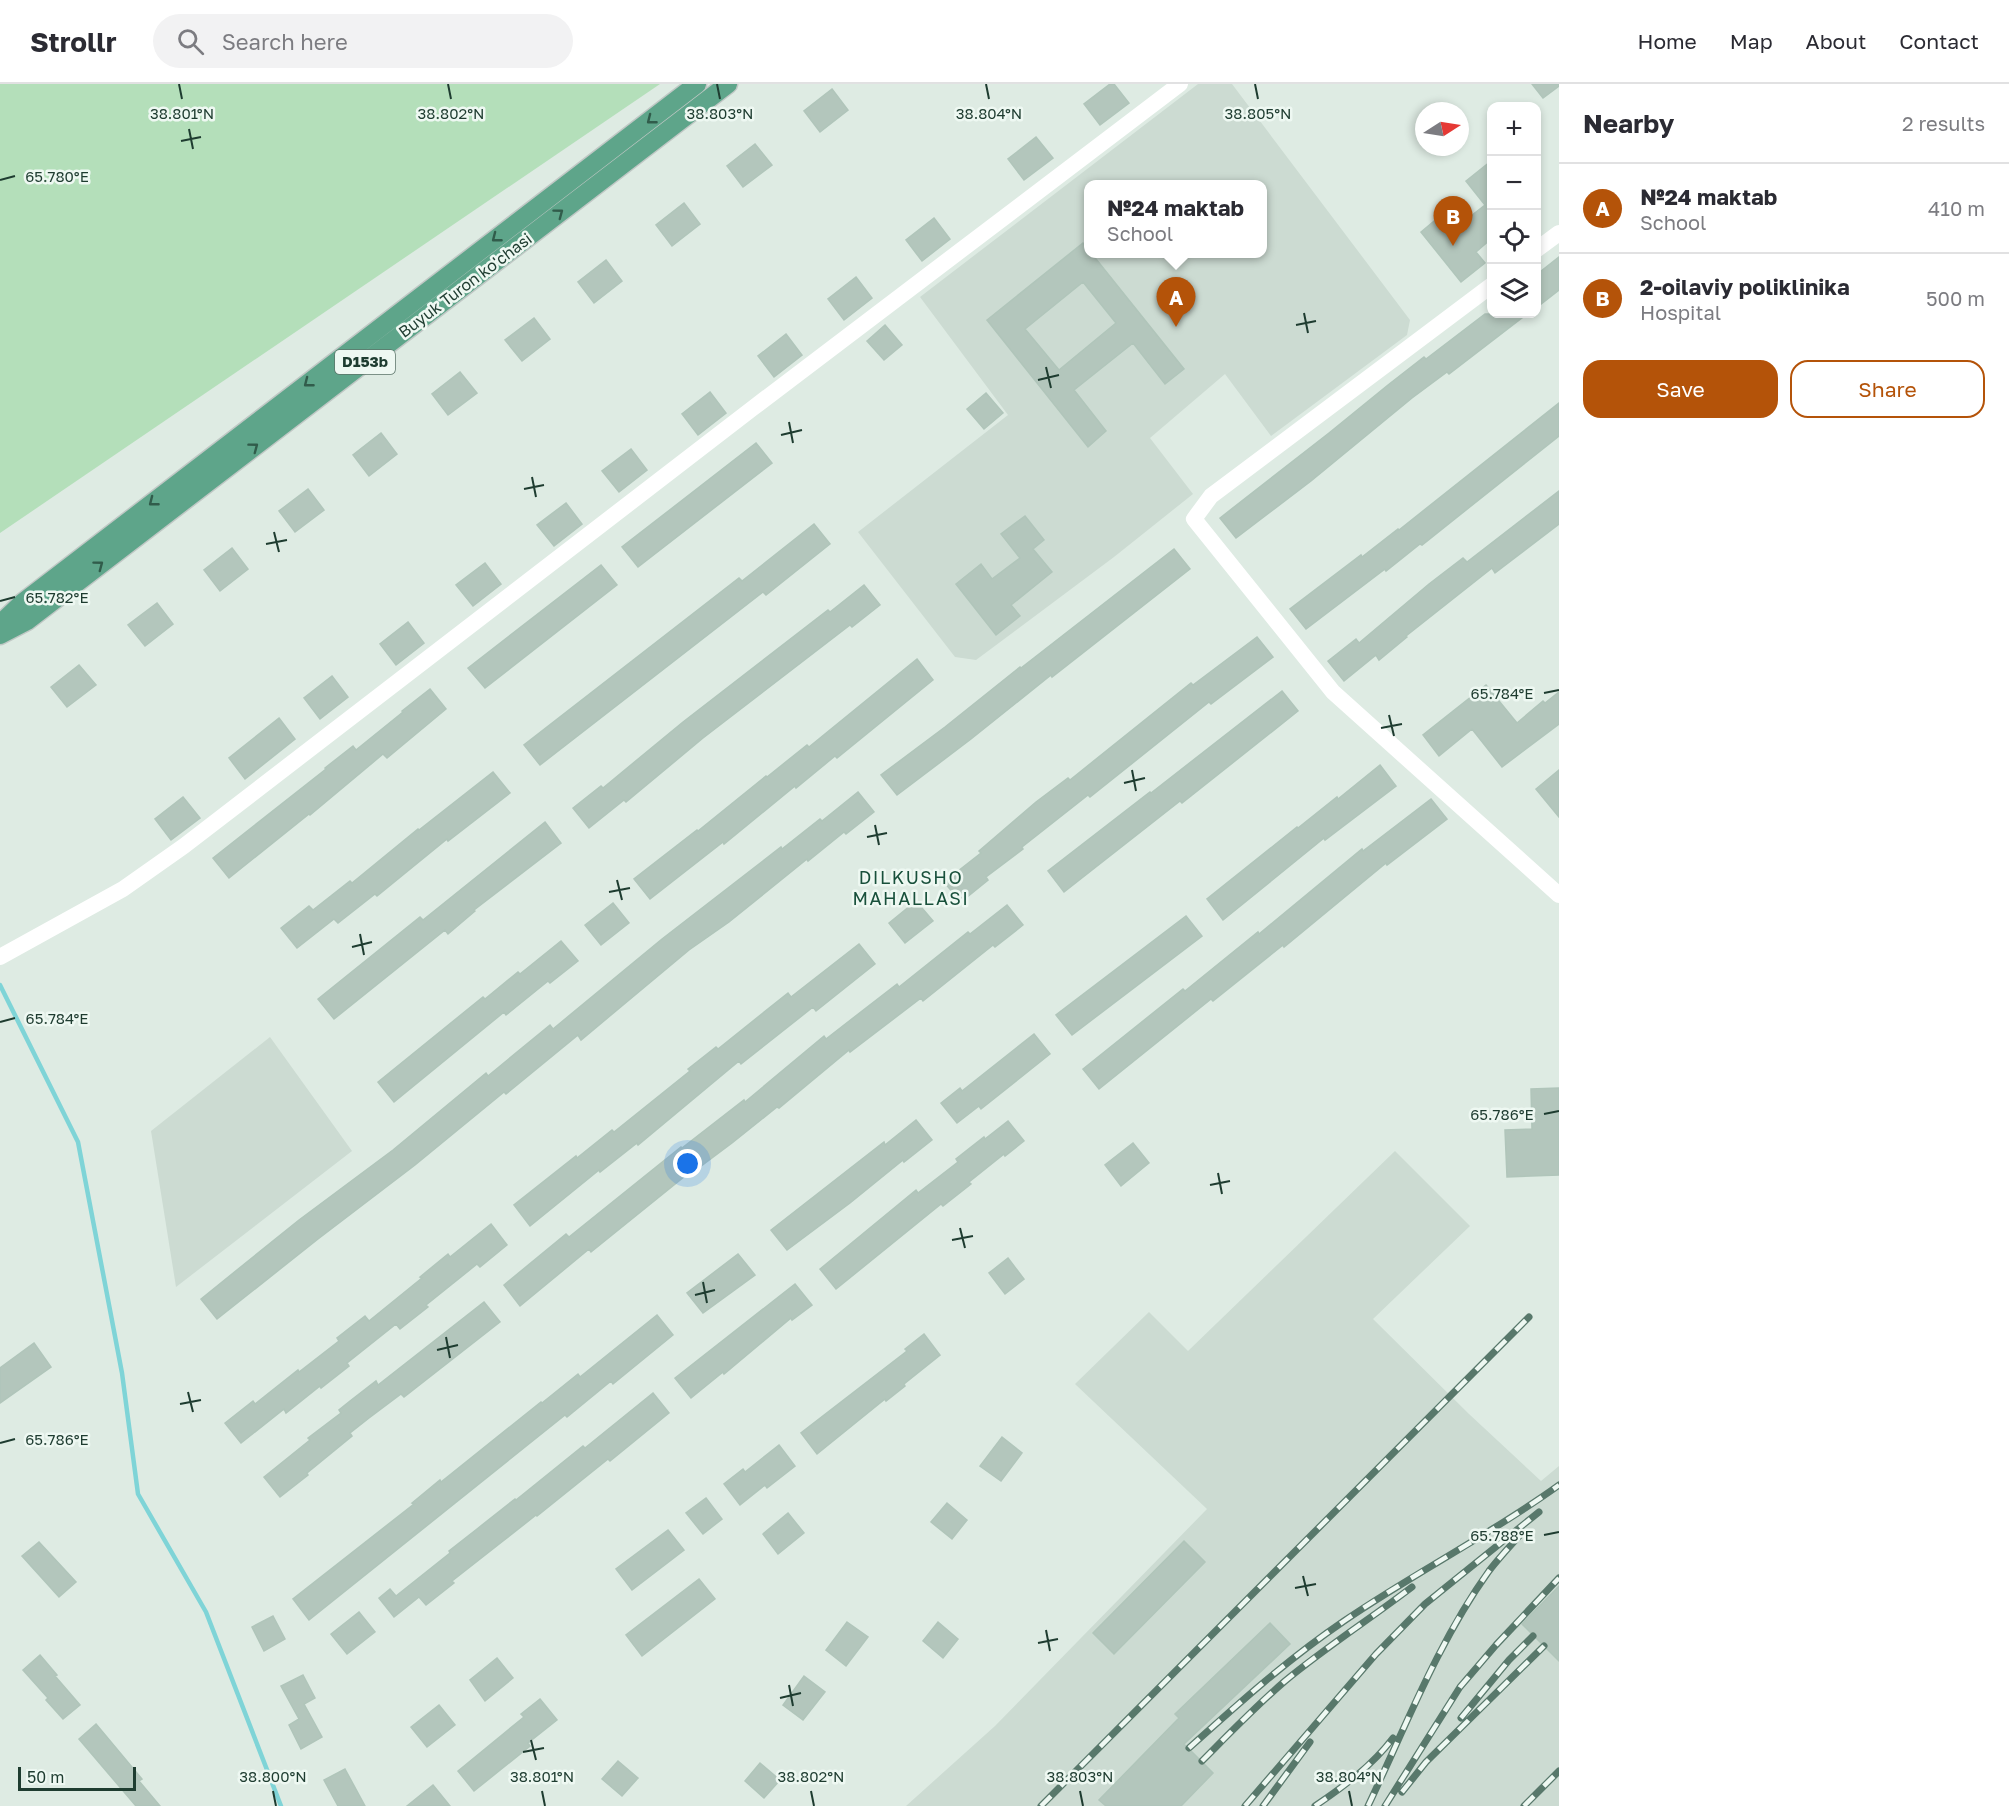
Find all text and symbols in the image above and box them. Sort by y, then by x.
search box [153,14,573,68]
text: Strollr [30,25,117,58]
icon: search [174,25,207,58]
text: Search here [222,28,348,55]
text: Home [1637,28,1697,54]
text: Map [1730,28,1773,54]
text: About [1806,28,1866,54]
text: Contact [1899,28,1979,54]
north arrow [1415,102,1469,156]
map controls [1487,102,1541,318]
button: + [1487,102,1541,156]
text: 38.801°N [150,104,214,122]
text: 38.802°N [418,104,484,122]
text: 38.803°N [687,104,753,122]
text: 38.804°N [956,104,1022,122]
text: 38.805°N [1225,104,1291,122]
text: Nearby [1583,108,1674,139]
text: 2 results [1902,111,1985,135]
one-way arrow [646,112,657,123]
button: − [1487,156,1541,210]
text: 65.780°E [25,167,89,185]
popup [1084,180,1267,258]
text: №24 maktab [1640,183,1777,210]
text: №24 maktab [1107,194,1244,221]
pin: B [1434,196,1472,246]
text: A [1595,196,1610,220]
text: 410 m [1928,196,1985,220]
one-way arrow [552,210,563,221]
button: locate [1487,210,1541,264]
text: School [1640,210,1706,234]
text: School [1107,221,1173,245]
street label: Buyuk Turon ko'chasi [394,228,536,342]
one-way arrow [492,231,503,242]
button: layers [1487,264,1541,318]
text: 2-oilaviy poliklinika [1640,273,1850,300]
pin: A [1156,278,1196,327]
text: B [1595,286,1610,310]
text: 500 m [1926,286,1985,310]
text: Hospital [1640,300,1721,324]
road number: D153b [335,350,395,374]
button: Save [1583,360,1778,418]
button: Share [1790,360,1985,418]
one-way arrow [304,375,315,386]
one-way arrow [247,443,258,454]
one-way arrow [149,494,160,505]
one-way arrow [92,562,103,573]
text: 65.782°E [25,588,89,606]
text: 65.784°E [1471,684,1533,702]
district label: DILKUSHO MAHALLASI [853,866,969,909]
text: 65.784°E [26,1009,88,1027]
text: 65.786°E [1470,1105,1534,1123]
your location [673,1149,702,1178]
text: 65.786°E [25,1430,89,1448]
text: 65.788°E [1470,1526,1534,1544]
scale bar [18,1764,136,1792]
text: 50 m [27,1767,64,1787]
text: 38.800°N [239,1767,307,1785]
text: 38.801°N [510,1767,574,1785]
text: 38.802°N [778,1767,844,1785]
text: 38.803°N [1047,1767,1113,1785]
text: 38.804°N [1316,1767,1382,1785]

